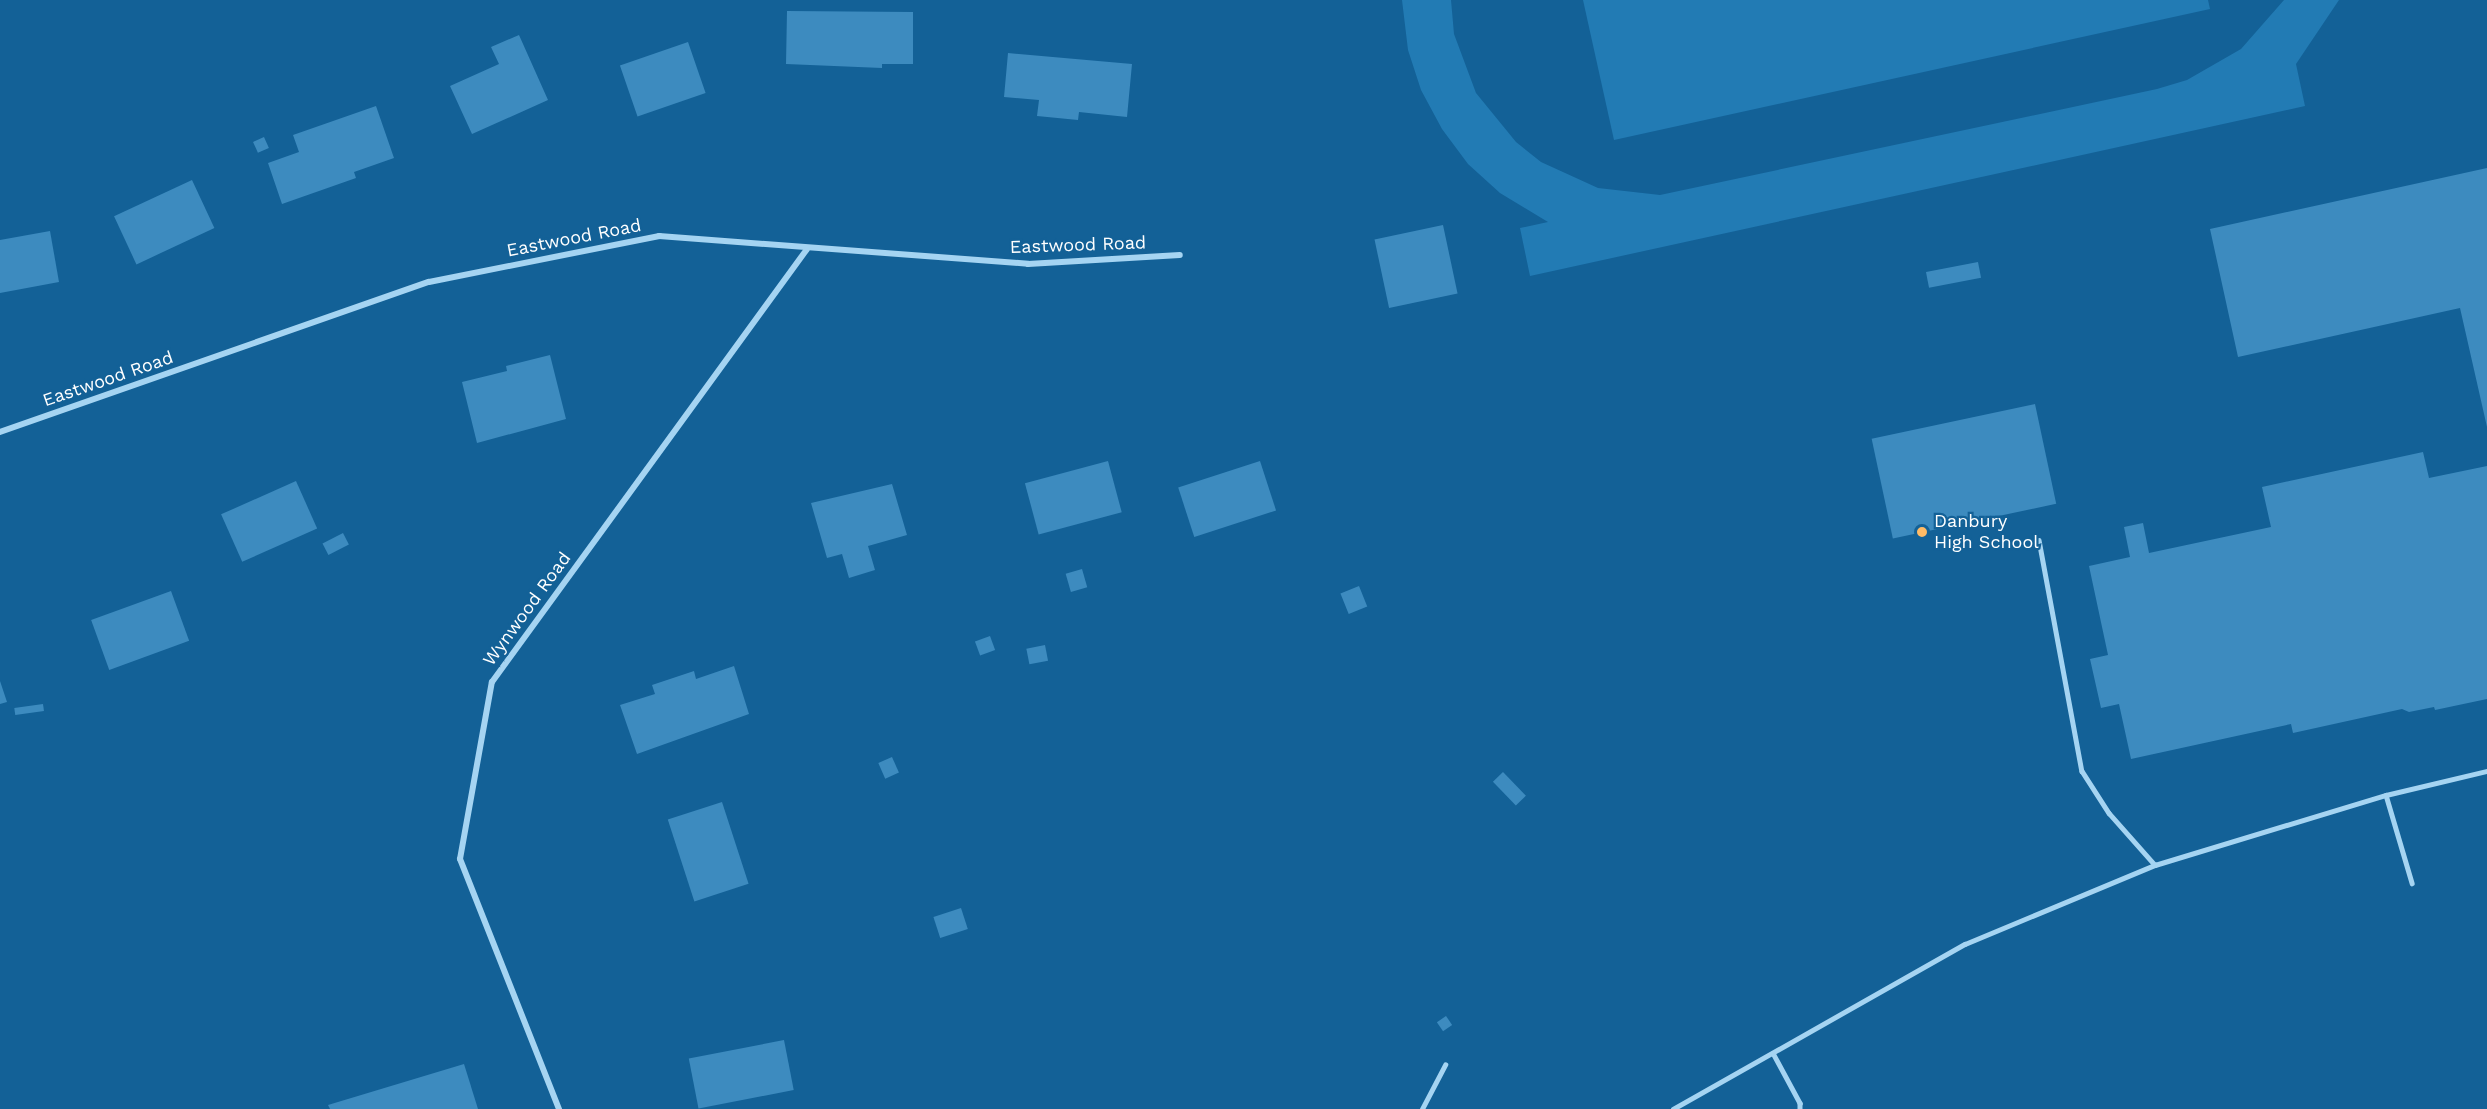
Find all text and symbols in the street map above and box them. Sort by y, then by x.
street label: Eastwood Road [505,214,643,262]
street label: Eastwood Road [1009,232,1147,258]
street label: Eastwood Road [40,347,176,411]
place label: Danbury High School [1934,511,2039,554]
marker: Danbury High School [1915,525,1929,539]
street label: Wynwood Road [478,548,576,670]

